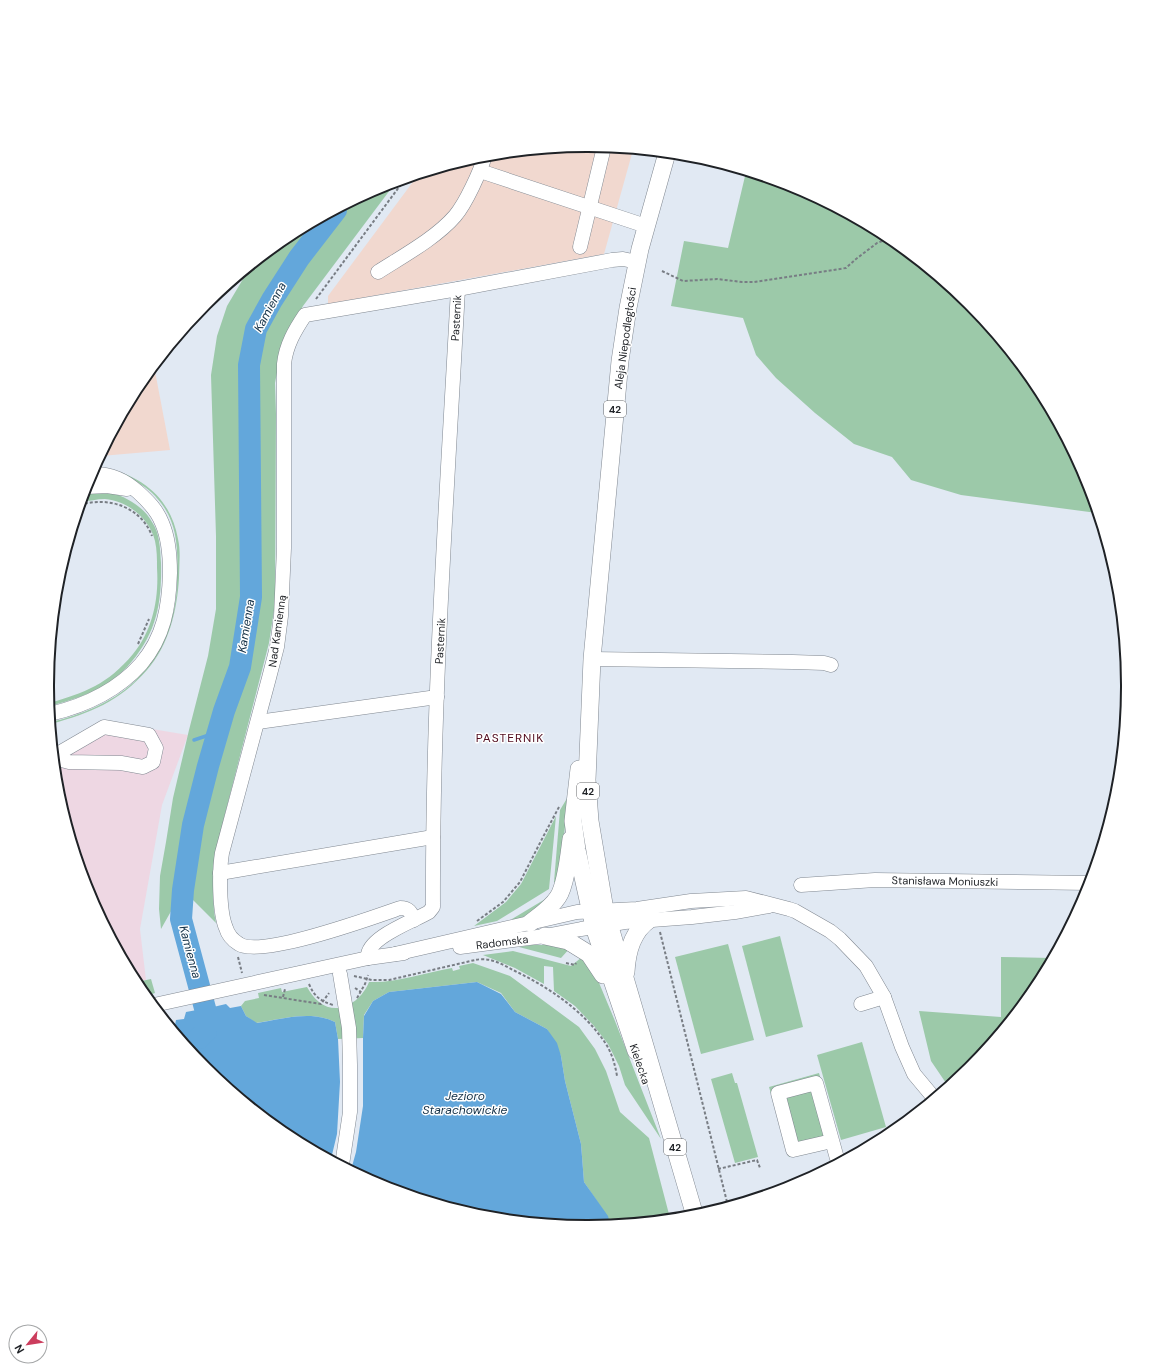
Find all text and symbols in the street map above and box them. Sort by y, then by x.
water label: Kamienna [250,279,290,335]
street label: Aleja Niepodległości [611,286,639,390]
street label: Pasternik [448,294,464,342]
road number: 42 [604,401,626,417]
street label: Nad Kamienną [265,594,289,668]
water label: Kamienna [234,598,258,654]
street label: Pasternik [432,617,448,665]
district label: PASTERNIK [476,730,544,746]
road number: 42 [577,783,599,799]
street label: Stanisława Moniuszki [892,873,998,889]
water label: Kamienna [175,924,205,981]
street label: Radomska [475,932,529,952]
street label: Kielecka [627,1042,653,1086]
water label: Jezioro Starachowickie [423,1088,508,1118]
road number: 42 [664,1139,686,1155]
north arrow [8,1324,48,1364]
text: N [11,1342,27,1356]

